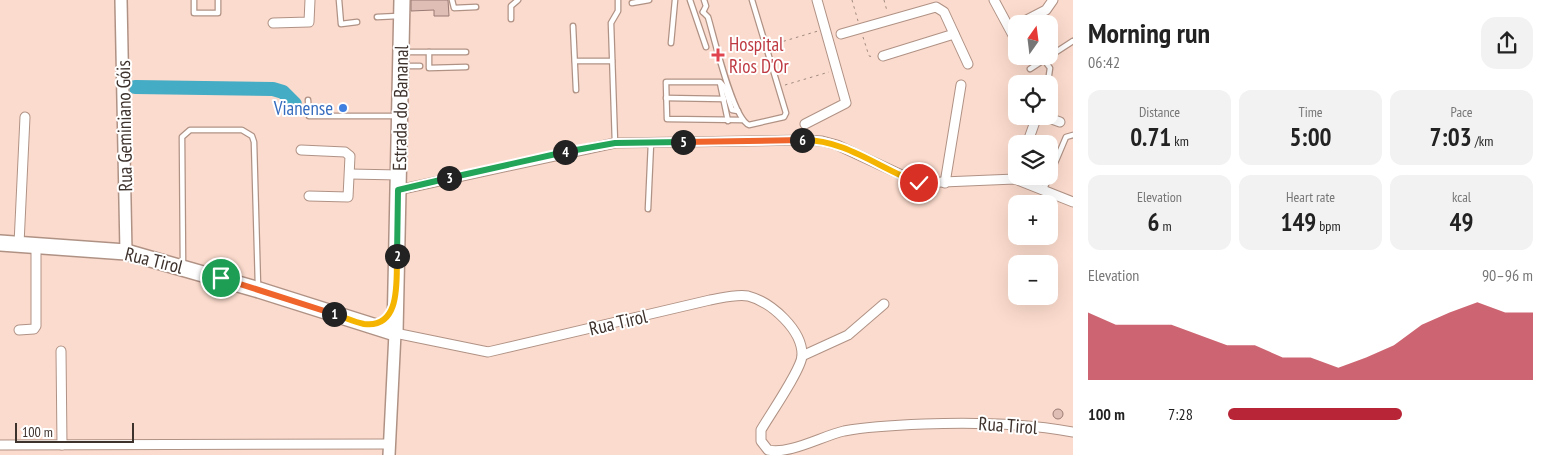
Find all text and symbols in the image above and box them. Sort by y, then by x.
text: Morning run [1088,14,1210,51]
north arrow [1008,15,1058,65]
map controls [1008,15,1058,305]
button: share [1481,17,1533,69]
place label: Hospital Rios D'Or [729,32,790,78]
street label: Estrada do Bananal [387,44,413,171]
marker: Hospital Rios D'Or [711,48,725,62]
text: 06:42 [1088,52,1120,72]
street label: Rua Geminiano Góis [111,60,137,192]
button: locate [1008,75,1058,125]
place label: Vianense [273,96,333,120]
marker: Vianense [337,102,349,114]
text: Distance [1139,103,1180,121]
text: Time [1298,103,1323,121]
text: Pace [1450,103,1473,121]
text: 0.71 [1130,121,1171,153]
text: 5:00 [1289,121,1332,153]
text: 7:03 [1430,121,1472,153]
pin: 6 [790,128,814,152]
pin: 5 [670,130,696,154]
text: 6 [799,131,806,149]
text: km [1171,132,1189,150]
text: /km [1472,132,1493,150]
text: 5 [680,133,687,151]
button: layers [1008,135,1058,185]
pin: 4 [552,140,578,164]
text: 4 [562,143,569,161]
pin [898,162,940,204]
pin: 3 [436,166,462,190]
text: 3 [446,169,453,187]
icon: check [905,169,933,197]
text: Elevation [1137,188,1182,206]
text: Heart rate [1286,188,1335,206]
text: kcal [1452,188,1471,206]
button: + [1008,195,1058,245]
text: 6 [1147,206,1159,238]
text: 149 [1280,206,1316,238]
text: 49 [1450,206,1473,238]
text: m [1159,217,1172,235]
text: bpm [1316,217,1341,235]
street label: Rua Tirol [122,241,186,279]
pin: 2 [384,244,410,268]
text: 2 [394,247,401,265]
button: − [1008,255,1058,305]
pin [200,257,242,299]
icon: arrive [207,264,235,292]
text: Elevation [1088,265,1139,285]
text: 90–96 m [1482,265,1533,285]
pin: 1 [322,302,346,326]
street label: Rua Tirol [587,304,650,340]
text: 1 [331,305,338,323]
text: 100 m [1088,404,1125,424]
text: 7:28 [1168,404,1193,424]
street label: Rua Tirol [978,411,1039,439]
scale bar [15,420,134,443]
text: 100 m [22,423,53,441]

